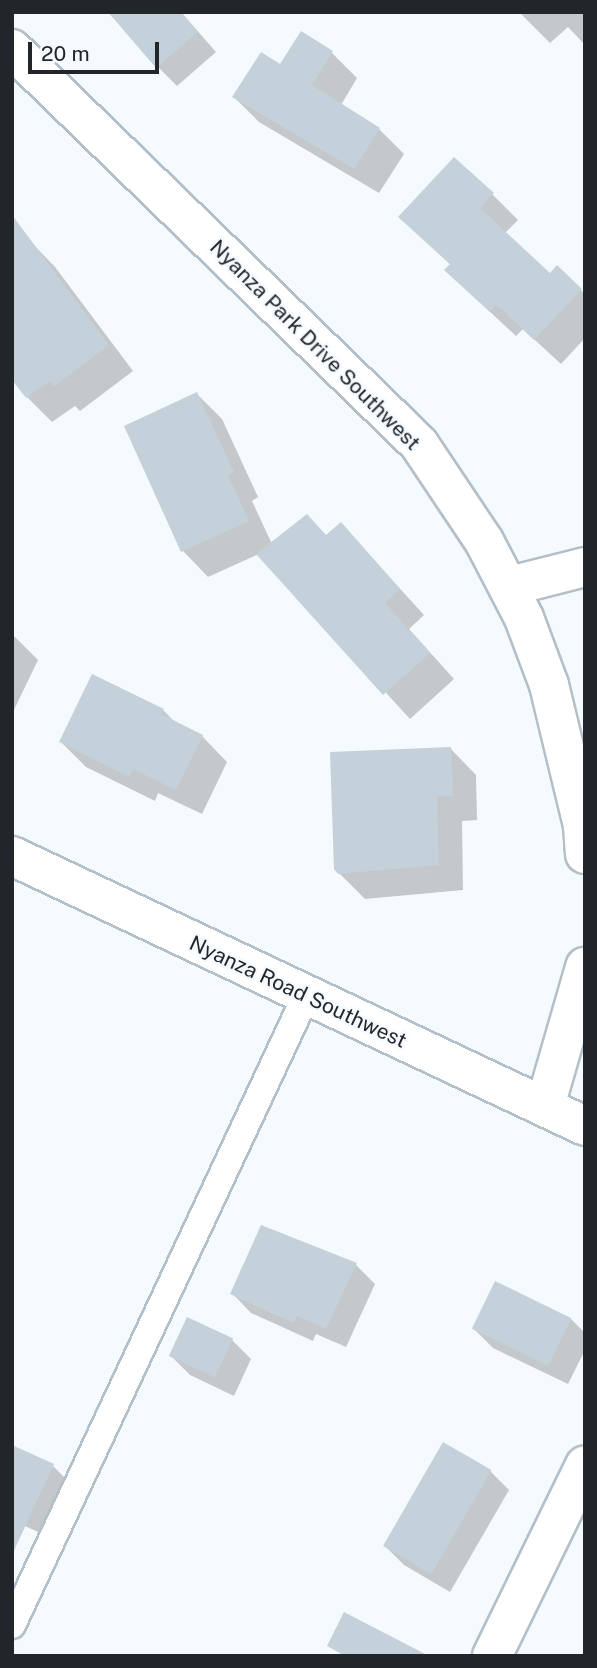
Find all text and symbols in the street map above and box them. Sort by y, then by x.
scale bar [32,28,163,72]
text: 20 m [41,41,90,66]
street label: Nyanza Park Drive Southwest [205,235,425,455]
street label: Nyanza Road Southwest [185,931,411,1053]

